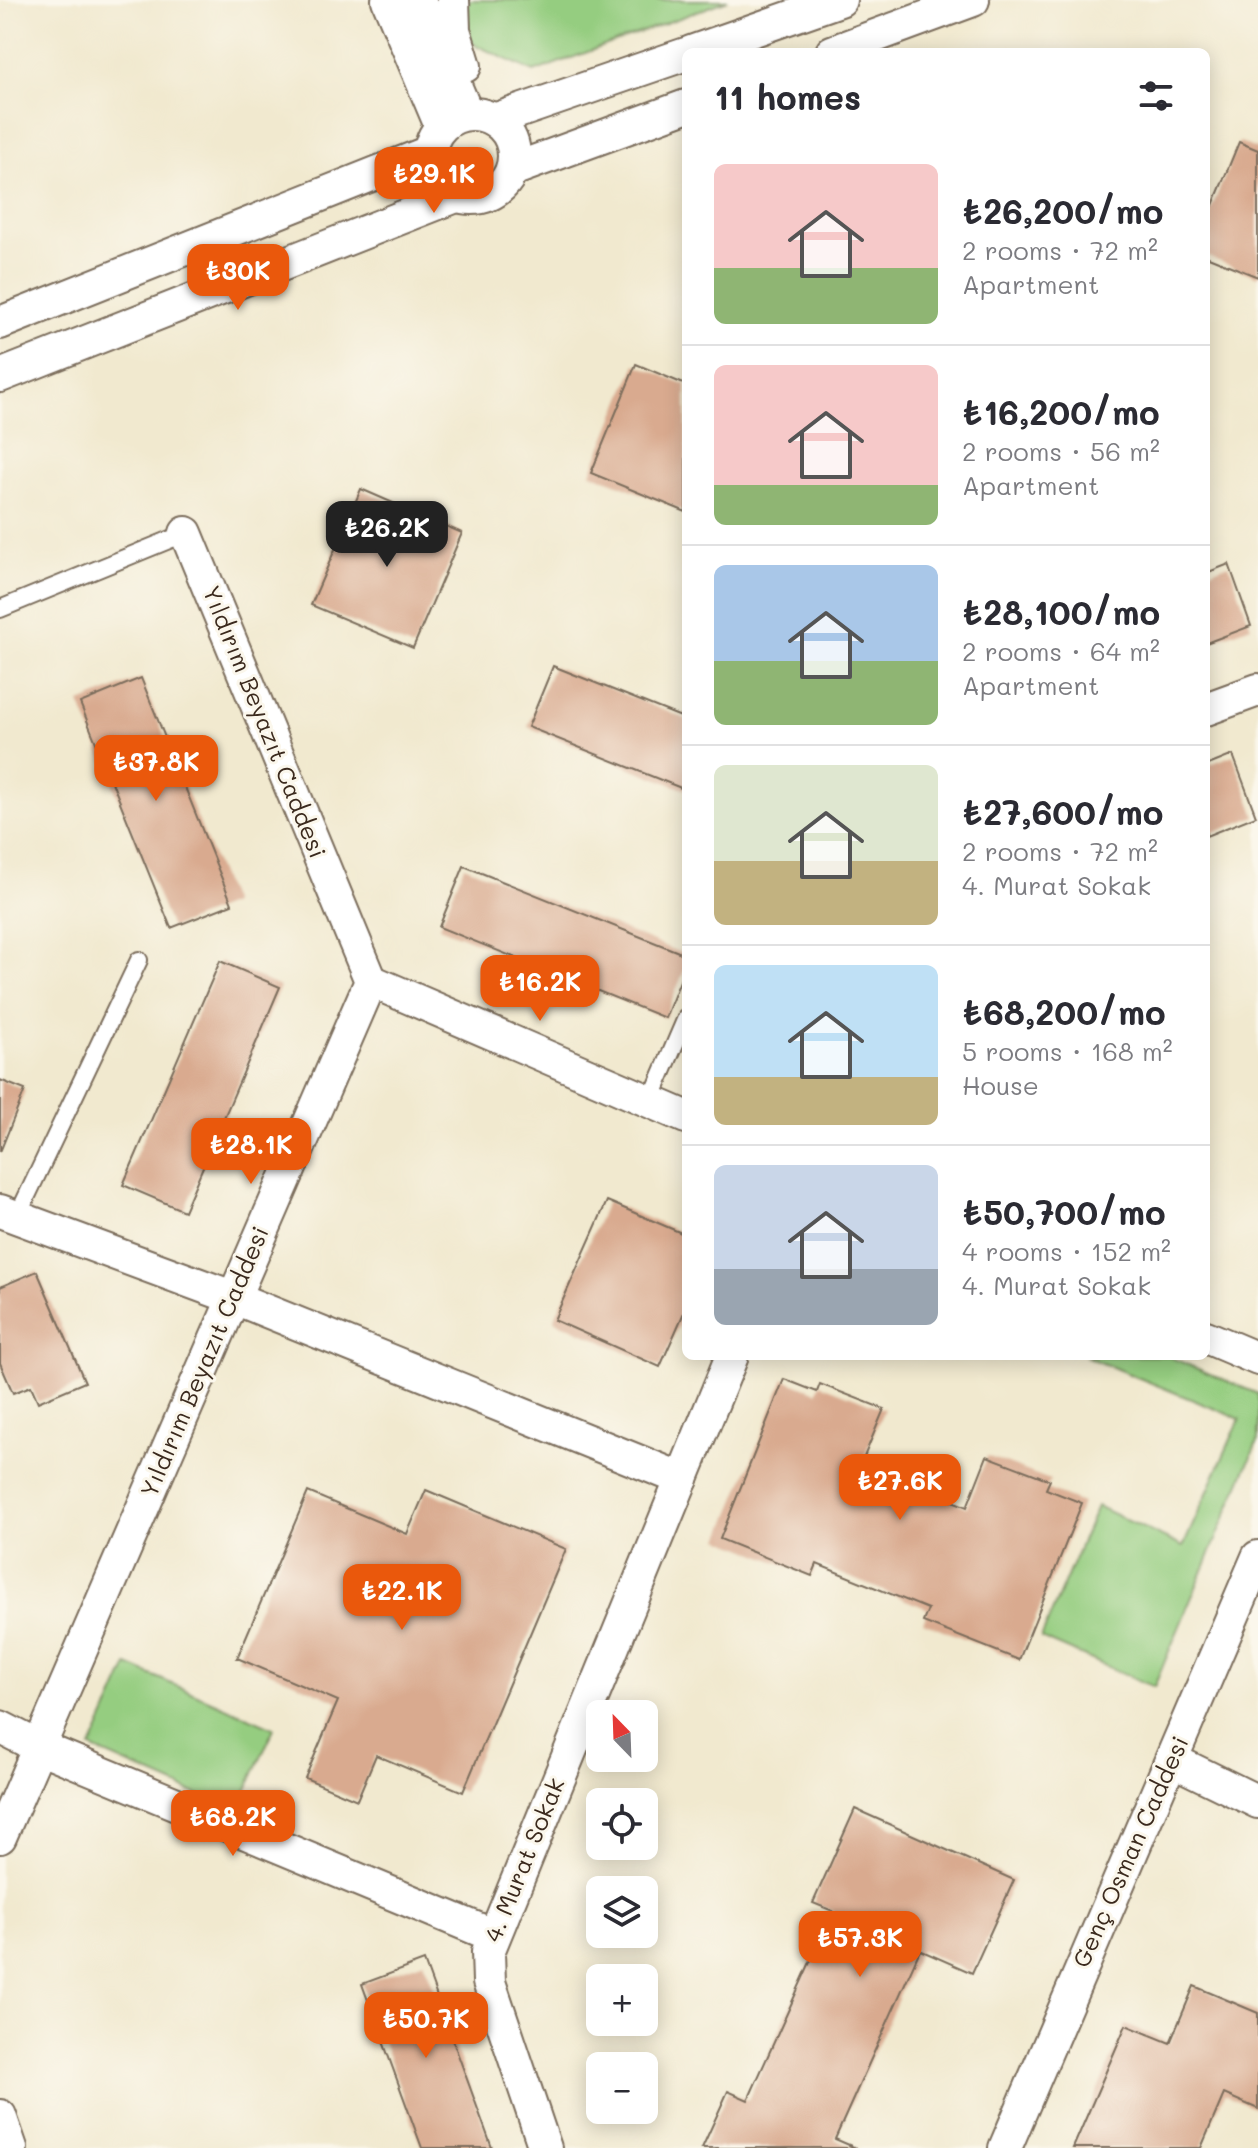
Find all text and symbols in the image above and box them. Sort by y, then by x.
text: 11 homes [714,74,861,119]
icon: filters [1134,74,1178,118]
pin: ₺29.1K [369,147,499,215]
text: ₺29.1K [392,156,476,190]
text: ₺26,200/mo [962,188,1163,233]
icon: home [778,196,874,292]
text: 2 rooms · 72 m² [962,233,1158,267]
pin: ₺30K [191,244,285,312]
text: ₺30K [205,253,271,287]
text: Apartment [962,267,1099,301]
text: ₺16,200/mo [962,389,1160,434]
icon: home [778,397,874,493]
text: 2 rooms · 56 m² [962,434,1160,468]
text: Apartment [962,468,1099,502]
pin: ₺26.2K [322,501,452,569]
text: ₺26.2K [344,510,430,544]
street label: Yıldırım Beyazıt Caddesi [196,581,334,862]
text: ₺28,100/mo [962,589,1160,634]
icon: home [778,597,874,693]
text: 2 rooms · 64 m² [962,634,1160,668]
text: Apartment [962,668,1099,702]
pin: ₺37.8K [91,735,221,803]
text: ₺37.8K [112,744,200,778]
text: ₺27,600/mo [962,789,1163,834]
icon: home [778,797,874,893]
text: 2 rooms · 72 m² [962,834,1158,868]
text: 4. Murat Sokak [962,868,1151,902]
pin: ₺16.2K [475,955,605,1023]
text: ₺16.2K [498,964,582,998]
text: ₺68,200/mo [962,989,1166,1034]
icon: home [778,997,874,1093]
text: 5 rooms · 168 m² [962,1034,1173,1068]
text: House [962,1068,1039,1102]
pin: ₺28.1K [186,1118,316,1186]
text: ₺28.1K [209,1127,293,1161]
text: ₺50,700/mo [962,1189,1166,1234]
icon: home [778,1197,874,1293]
street label: Yıldırım Beyazıt Caddesi [132,1221,275,1501]
text: 4 rooms · 152 m² [962,1234,1171,1268]
text: 4. Murat Sokak [962,1268,1151,1302]
pin: ₺27.6K [835,1454,965,1522]
text: ₺27.6K [857,1463,943,1497]
pin: ₺22.1K [337,1564,467,1632]
text: ₺22.1K [361,1573,443,1607]
north arrow [586,1700,658,1772]
map controls [586,1700,658,2124]
street label: Genç Osman Caddesi [1065,1731,1195,1972]
street label: 4. Murat Sokak [477,1773,571,1946]
button: locate [586,1788,658,1860]
pin: ₺68.2K [168,1790,298,1858]
text: ₺68.2K [189,1799,277,1833]
button: layers [586,1876,658,1948]
pin: ₺57.3K [795,1911,925,1979]
text: ₺57.3K [817,1920,903,1954]
button: + [586,1964,658,2036]
pin: ₺50.7K [361,1992,491,2060]
text: ₺50.7K [382,2001,470,2035]
button: − [586,2052,658,2124]

